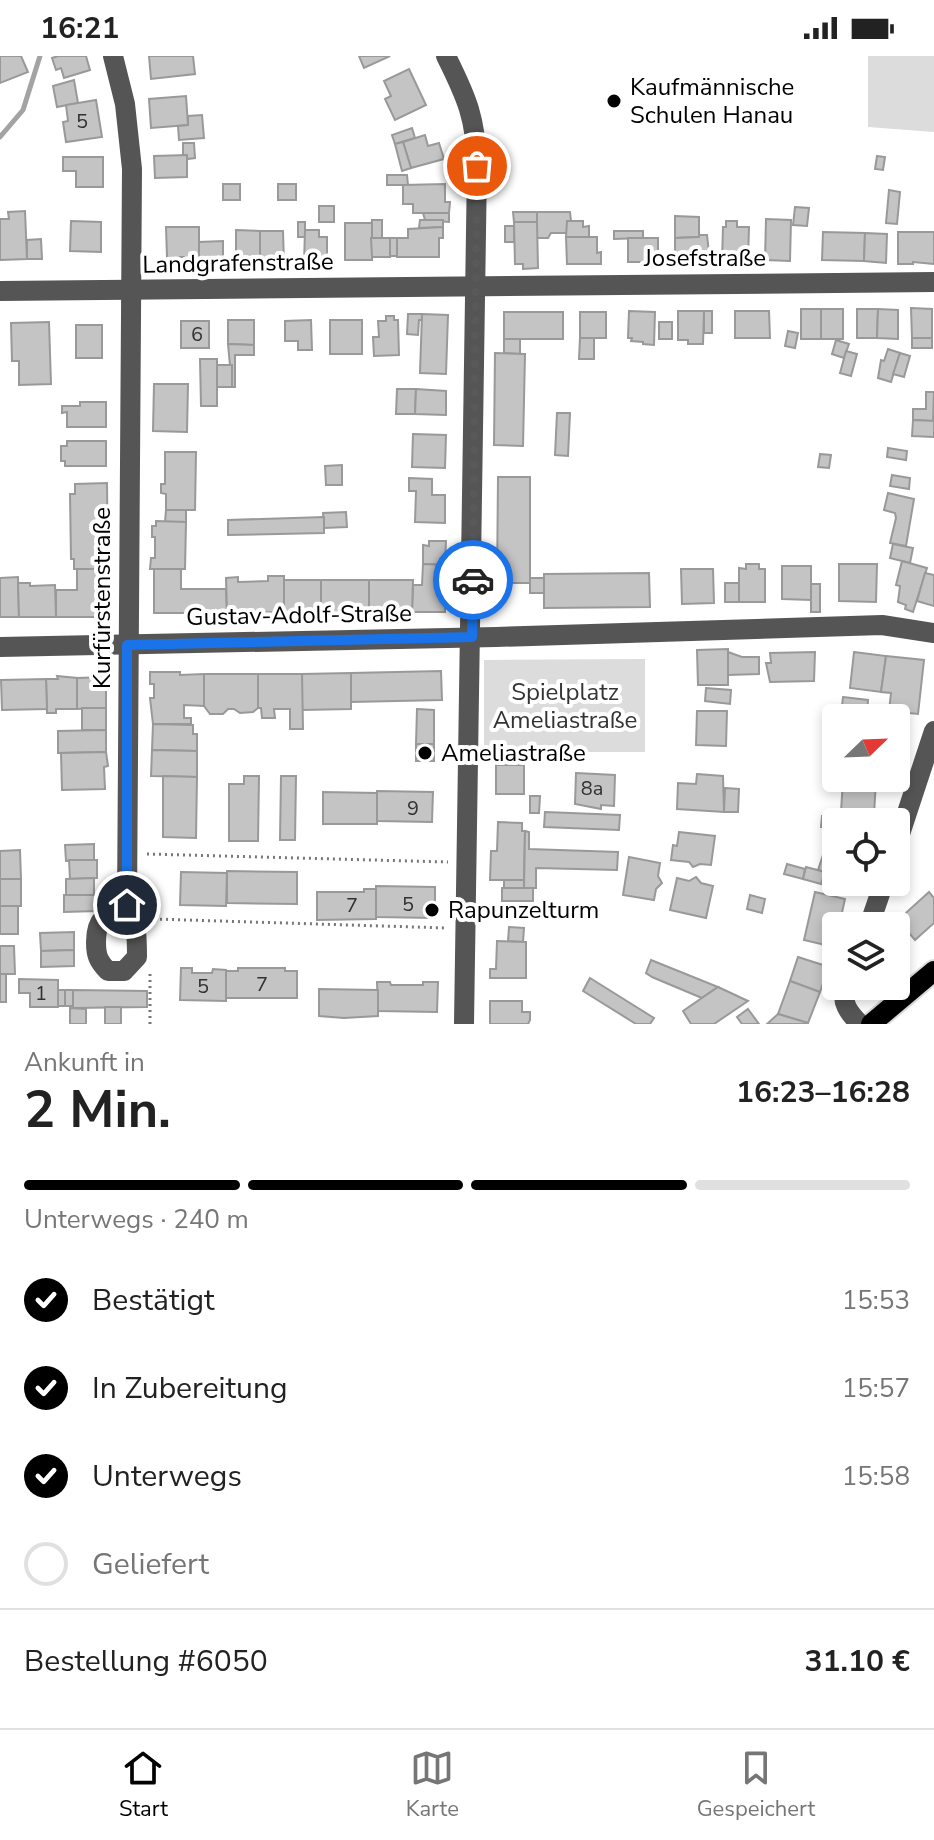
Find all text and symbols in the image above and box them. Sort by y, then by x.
text: 16:21 [40,8,119,49]
place label: Kaufmännische Schulen Hanau [630,71,794,131]
marker: Kaufmännische Schulen Hanau [605,92,623,110]
house number: 5 [76,108,88,135]
pin [443,132,511,200]
icon: bag [455,144,499,188]
street label: Josefstraße [643,242,766,274]
street label: Landgrafenstraße [142,245,334,281]
house number: 6 [191,321,203,348]
street label: Kurfürstenstraße [86,507,118,689]
courier [433,540,513,620]
icon: car [451,558,495,602]
street label: Gustav-Adolf-Straße [186,597,412,633]
park label: Spielplatz Ameliastraße [493,676,637,736]
north arrow [822,704,910,792]
map controls [822,704,910,1000]
place label: Ameliastraße [441,737,586,769]
marker: Ameliastraße [416,744,434,762]
house number: 8a [581,775,603,802]
house number: 9 [407,795,419,822]
button: locate [822,808,910,896]
pin [93,871,161,939]
icon: home [105,883,149,927]
house number: 5 [402,891,414,918]
house number: 7 [346,892,358,919]
place label: Rapunzelturm [448,894,599,926]
marker: Rapunzelturm [423,901,441,919]
button: layers [822,912,910,1000]
house number: 7 [256,971,268,998]
house number: 5 [197,973,209,1000]
house number: 1 [35,980,47,1007]
text: Ankunft in [24,1045,145,1080]
text: 16:23–16:28 [736,1072,910,1113]
text: 2 Min. [24,1074,171,1145]
text: Unterwegs · 240 m [24,1202,249,1237]
icon: check [24,1278,68,1322]
text: Bestätigt [92,1280,214,1321]
text: 15:53 [842,1283,910,1318]
icon: check [24,1366,68,1410]
text: In Zubereitung [92,1368,288,1409]
text: 15:57 [842,1371,910,1406]
icon: check [24,1454,68,1498]
text: Unterwegs [92,1456,242,1497]
text: 15:58 [842,1459,910,1494]
text: Geliefert [92,1544,209,1585]
text: Bestellung #6050 [24,1641,268,1682]
text: 31.10 € [804,1641,910,1682]
tab: Start [119,1746,168,1824]
tab: Karte [406,1746,459,1824]
tab: Gespeichert [697,1746,815,1824]

